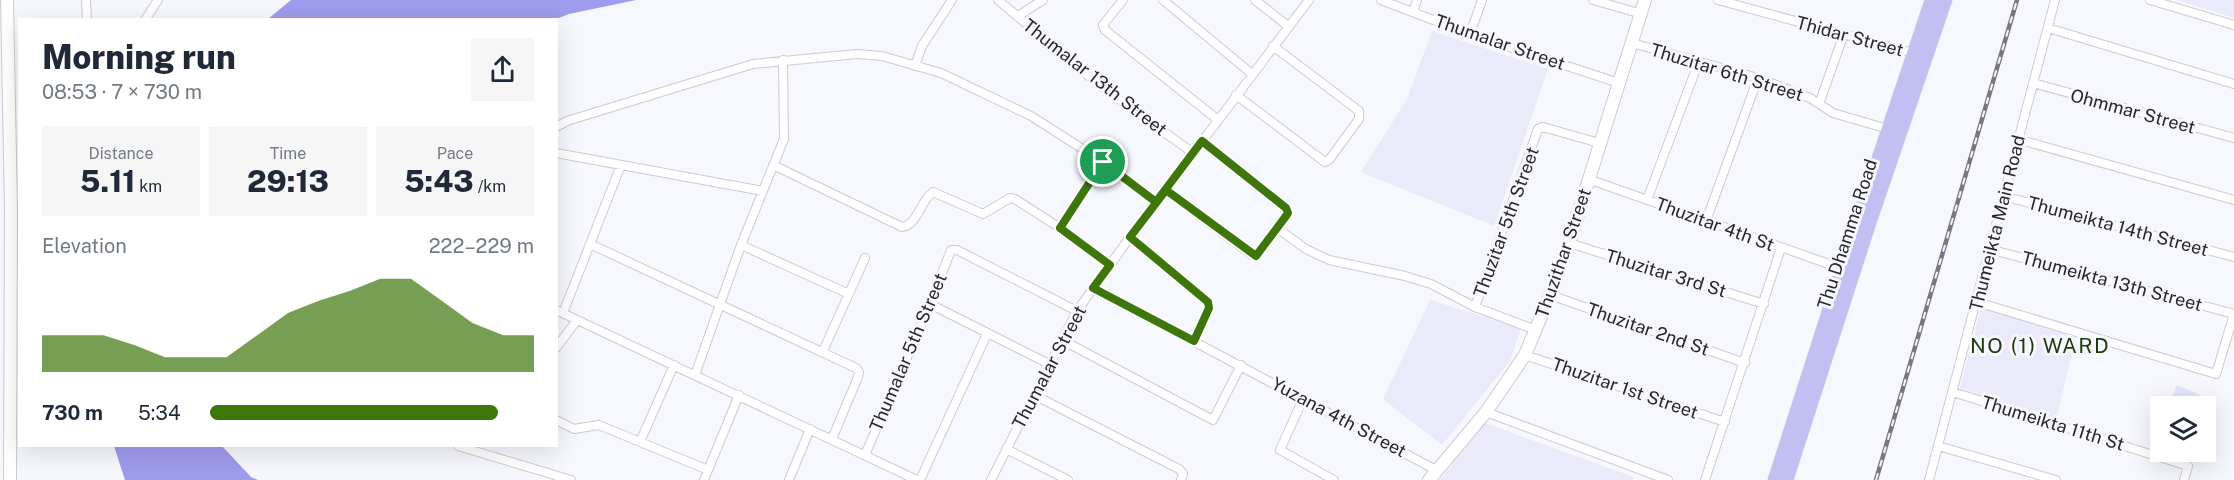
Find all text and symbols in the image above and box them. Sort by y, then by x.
street label: Thumalar Street [1432,10,1568,74]
street label: Thidar Street [1794,12,1906,60]
street label: Thumalar 13th Street [1019,14,1171,140]
text: Morning run [42,38,236,76]
button: share [471,38,534,101]
street label: Thuzitar 6th Street [1648,39,1806,105]
text: 08:53 · 7 × 730 m [42,80,202,104]
street label: Ohmmar Street [2068,84,2198,138]
street label: Thumeikta Main Road [1965,133,2029,313]
pin [1077,136,1128,187]
text: Distance [89,144,153,163]
text: Time [270,144,306,163]
text: Pace [437,144,473,163]
street label: Thuzitar 5th Street [1469,144,1543,300]
icon: arrive [1086,145,1119,178]
street label: Thu Dhamma Road [1813,156,1881,312]
text: 5.11 [80,163,135,199]
text: 29:13 [247,163,329,199]
text: 5:43 [404,163,474,199]
text: km [135,177,162,196]
text: /km [474,177,506,196]
street label: Thuzithar Street [1531,185,1595,321]
street label: Thumeikta 14th Street [2025,192,2211,260]
street label: Thuzitar 4th St [1653,193,1777,255]
text: Elevation [42,234,127,258]
text: 222–229 m [429,234,534,258]
street label: Thuzitar 3rd St [1603,245,1729,301]
street label: Thumeikta 13th Street [2019,247,2205,315]
street label: Thumalar 5th Street [865,270,951,434]
street label: Thuzitar 2nd St [1584,298,1712,360]
street label: Thumalar Street [1008,302,1090,432]
district label: NO (1) WARD [1970,333,2110,358]
street label: Thuzitar 1st Street [1549,353,1701,423]
street label: Yuzana 4th Street [1268,373,1410,461]
street label: Thumeikta 11th St [1979,391,2127,455]
map controls [2150,396,2216,462]
button: layers [2150,396,2216,462]
text: 730 m [42,401,103,425]
text: 5:34 [138,401,180,425]

